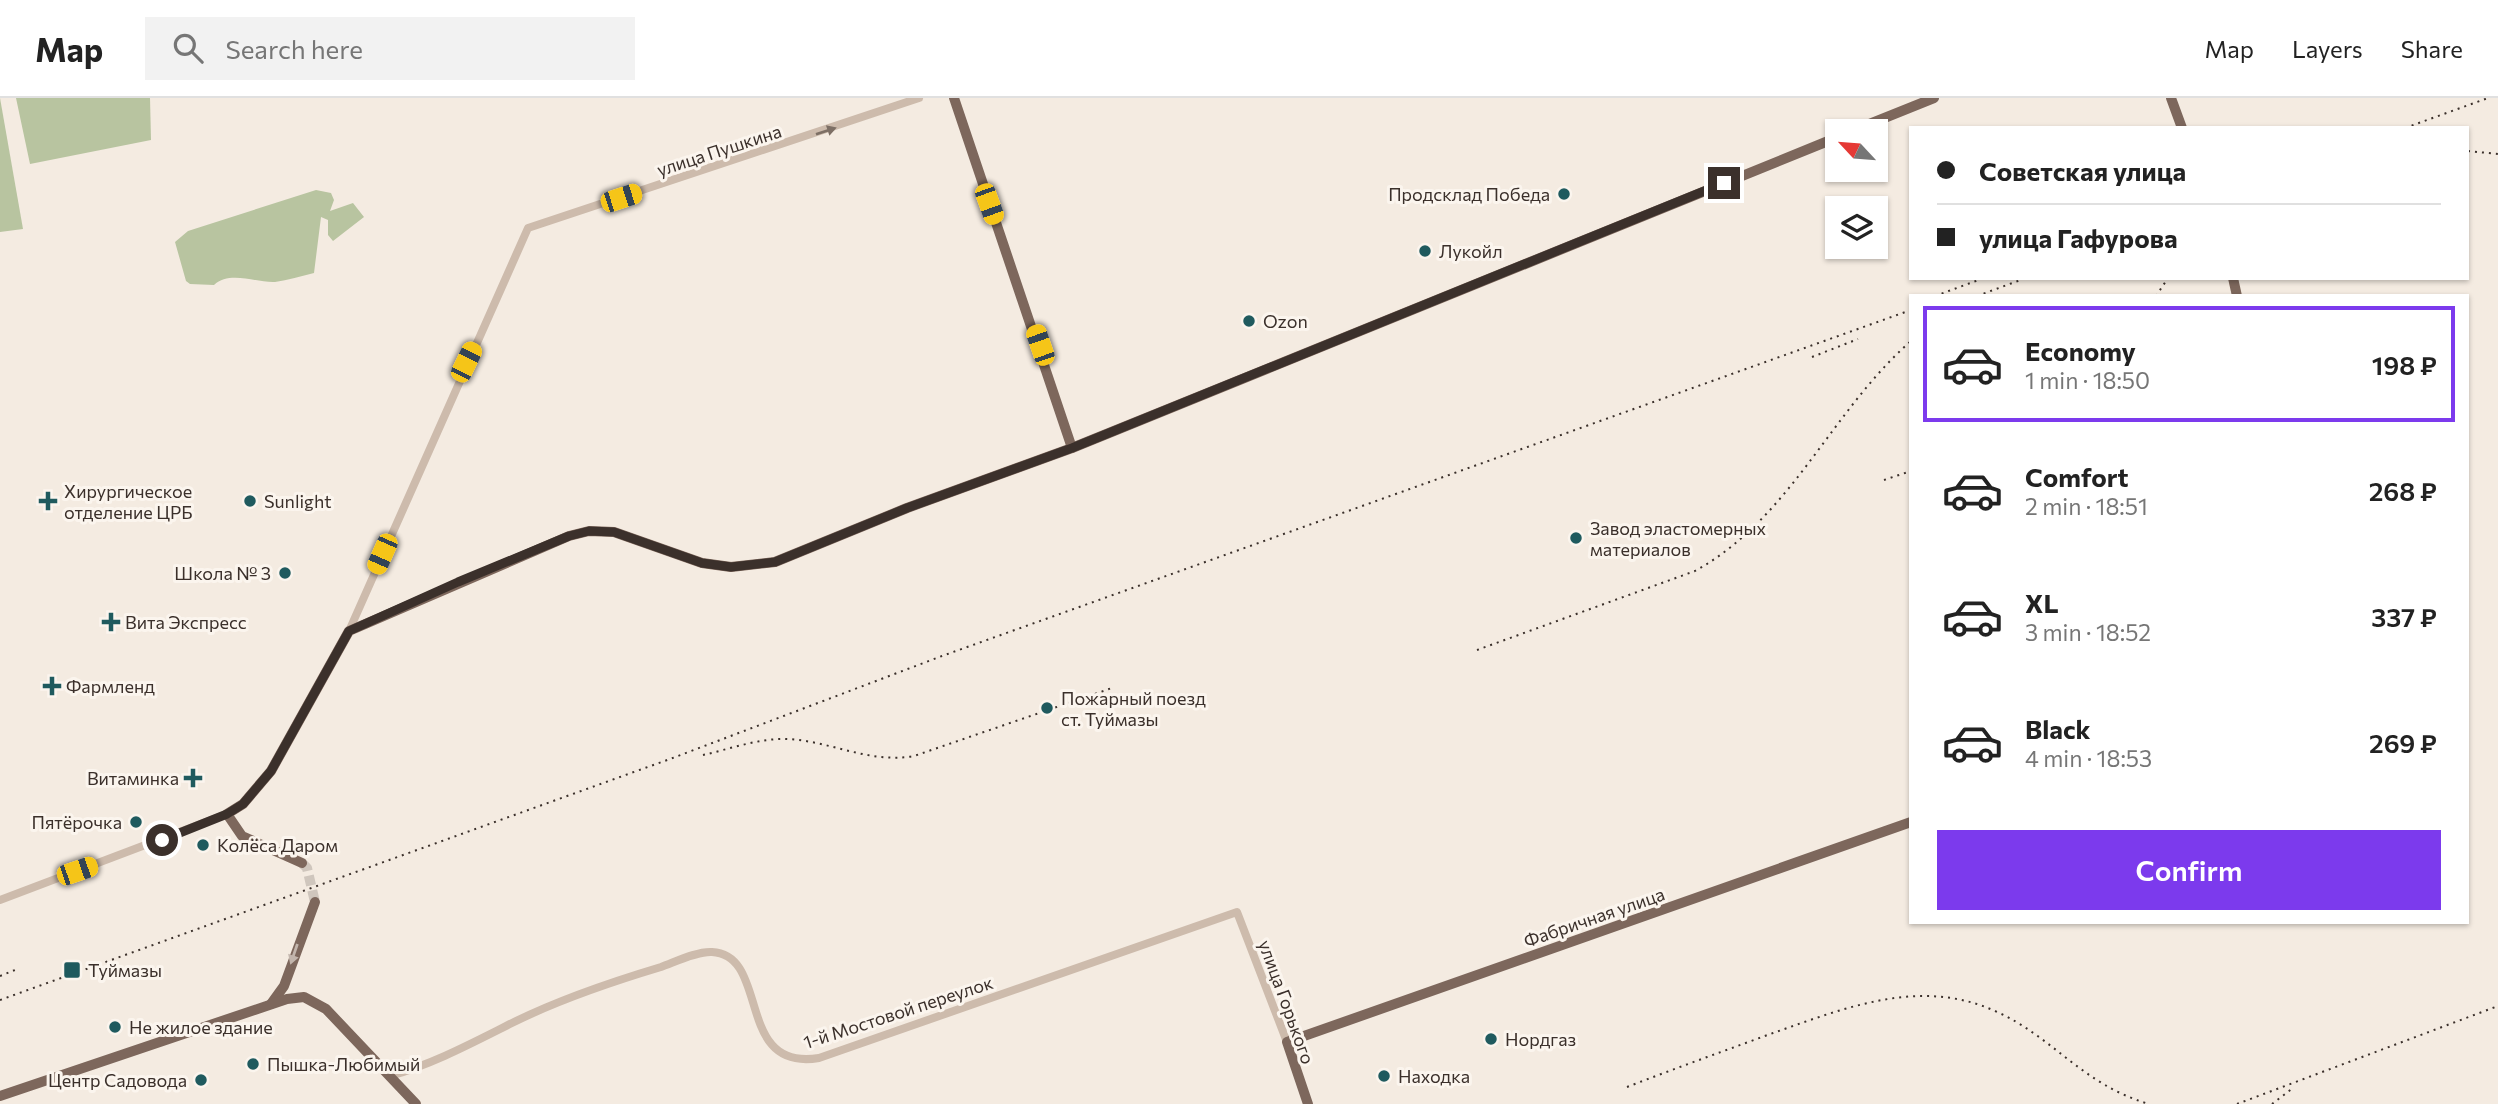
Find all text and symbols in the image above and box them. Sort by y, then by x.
search box [145,17,635,80]
text: Map [35,28,103,69]
icon: search [169,29,207,67]
text: Search here [225,33,363,64]
text: Map [2205,34,2254,63]
text: Layers [2292,34,2363,63]
text: Share [2401,34,2463,63]
street label: улица Пушкина [654,119,784,181]
north arrow [1825,119,1888,182]
map controls [1825,119,1888,259]
one-way arrow [815,126,836,136]
text: Советская улица [1979,155,2186,186]
route end [1708,167,1740,199]
car [972,181,1007,227]
car [598,182,645,214]
place label: Продсклад Победа [1388,183,1550,205]
marker: Продсклад Победа [1556,186,1572,202]
button: layers [1825,196,1888,259]
text: улица Гафурова [1979,222,2177,253]
place label: Лукойл [1439,240,1503,262]
marker: Лукойл [1417,243,1433,259]
place label: Ozon [1263,310,1308,332]
marker: Ozon [1241,313,1257,329]
car [1024,322,1057,368]
icon: car [1941,333,2004,396]
text: Economy [2025,335,2136,366]
car [448,339,485,385]
text: 198 ₽ [2372,349,2437,380]
text: 1 min · 18:50 [2025,366,2150,394]
icon: car [1941,459,2004,522]
text: Comfort [2025,461,2128,492]
text: 268 ₽ [2369,475,2437,506]
place label: Хирургическое отделение ЦРБ [64,480,193,523]
place label: Sunlight [264,490,332,512]
marker: Хирургическое отделение ЦРБ [38,491,58,511]
text: 2 min · 18:51 [2025,492,2148,520]
marker: Sunlight [242,493,258,509]
place label: Завод эластомерных материалов [1590,517,1766,560]
marker: Завод эластомерных материалов [1568,530,1584,546]
car [364,531,401,577]
place label: Школа № 3 [174,562,271,584]
marker: Школа № 3 [277,565,293,581]
icon: car [1941,585,2004,648]
text: XL [2025,587,2059,618]
text: 337 ₽ [2371,601,2437,632]
place label: Вита Экспресс [125,611,247,633]
marker: Вита Экспресс [103,614,119,630]
text: 3 min · 18:52 [2025,618,2151,646]
place label: Фармленд [66,675,155,697]
marker: Фармленд [44,678,60,694]
place label: Пожарный поезд ст. Туймазы [1061,687,1206,730]
marker: Пожарный поезд ст. Туймазы [1039,700,1055,716]
icon: car [1941,711,2004,774]
text: Black [2025,713,2091,744]
text: 269 ₽ [2369,727,2437,758]
text: 4 min · 18:53 [2025,744,2152,772]
place label: Витаминка [87,767,179,789]
marker: Витаминка [185,770,201,786]
place label: Пятёрочка [31,811,122,833]
marker: Пятёрочка [128,814,144,830]
route start [146,824,178,856]
button: Confirm [1937,830,2441,910]
place label: Колёса Даром [217,834,338,856]
marker: Колёса Даром [195,837,211,853]
car [54,854,101,888]
street label: Фабричная улица [1521,883,1667,951]
street label: улица Горького [1254,937,1320,1067]
one-way arrow [289,944,299,965]
place label: Туймазы [88,959,162,981]
marker: Туймазы [62,960,82,980]
street label: 1-й Мостовой переулок [800,971,996,1053]
place label: Не жилое здание [129,1016,273,1038]
marker: Не жилое здание [107,1019,123,1035]
place label: Нордгаз [1505,1028,1576,1050]
marker: Нордгаз [1483,1031,1499,1047]
place label: Пышка-Любимый [267,1053,420,1075]
marker: Пышка-Любимый [245,1056,261,1072]
place label: Находка [1398,1065,1470,1087]
marker: Находка [1376,1068,1392,1084]
place label: Центр Садовода [48,1069,187,1091]
marker: Центр Садовода [193,1072,209,1088]

